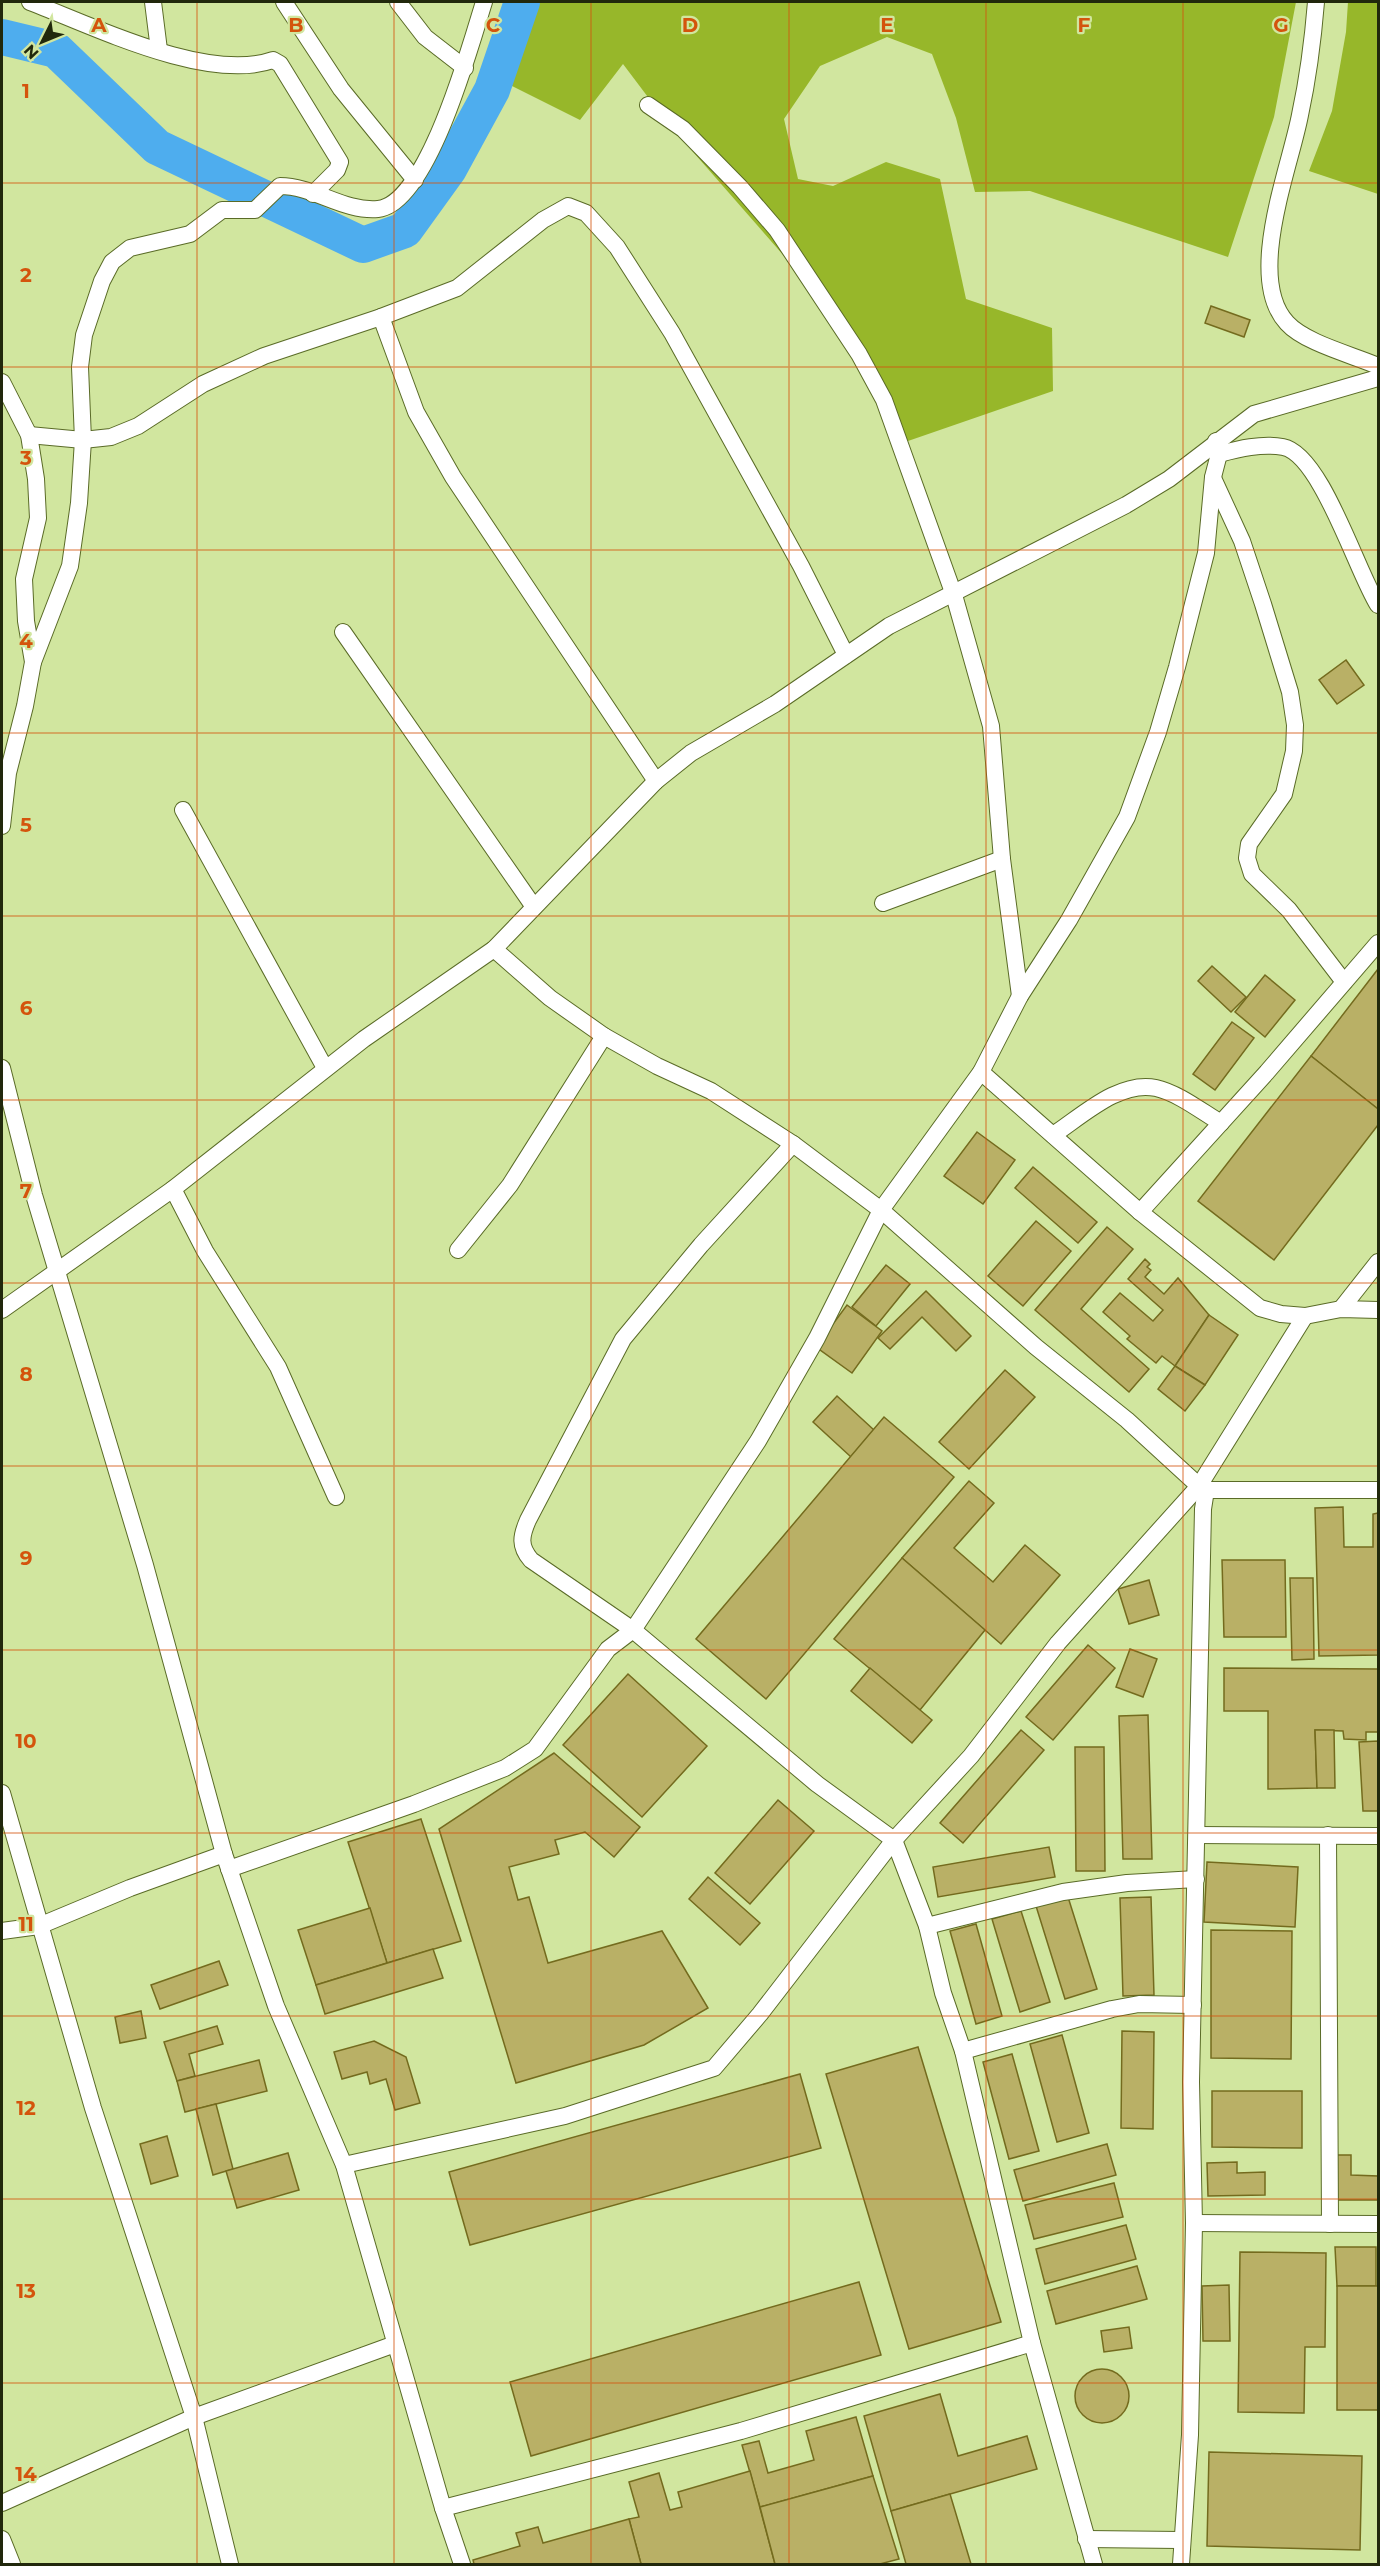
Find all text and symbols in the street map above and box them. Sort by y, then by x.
north arrow [12,12,72,72]
text: A [90,13,107,37]
text: B [288,13,304,37]
text: C [486,13,501,37]
text: D [682,13,698,37]
text: E [880,13,894,37]
text: F [1078,13,1091,37]
text: G [1273,13,1289,37]
text: N [20,41,43,63]
text: 1 [22,79,30,103]
text: 2 [20,263,32,287]
text: 3 [19,446,32,470]
text: 4 [19,629,33,653]
text: 5 [20,813,32,837]
text: 6 [20,996,33,1020]
text: 7 [20,1179,32,1203]
text: 8 [19,1362,33,1386]
text: 9 [20,1546,32,1570]
text: 10 [15,1729,37,1753]
text: 11 [18,1912,34,1936]
text: 12 [16,2096,36,2120]
text: 13 [16,2279,36,2303]
text: 14 [15,2462,37,2486]

